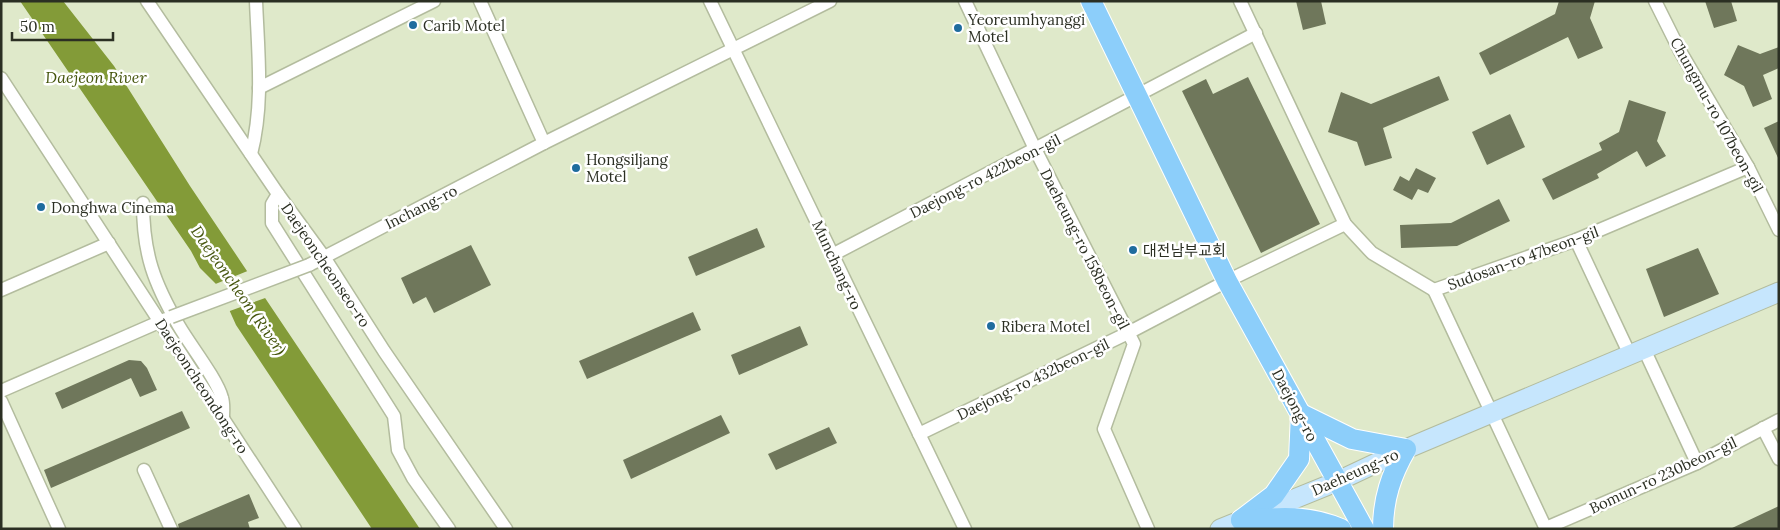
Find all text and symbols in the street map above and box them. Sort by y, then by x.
scale bar [12,10,114,42]
place label: Yeoreumhyanggi Motel [967,10,1085,46]
place label: Carib Motel [423,16,505,35]
text: 50 m [20,17,55,36]
marker: Carib Motel [407,19,419,31]
marker: Yeoreumhyanggi Motel [952,22,964,34]
street label: Chungmu-ro 107beon-gil [1666,34,1768,196]
water label: Daejeon River [45,67,147,87]
street label: Daejong-ro 422beon-gil [906,130,1064,222]
place label: Hongsiljang Motel [586,150,669,186]
marker: Hongsiljang Motel [570,162,582,174]
street label: Daeheung-ro 158beon-gil [1036,165,1134,333]
street label: Inchang-ro [382,181,461,233]
place label: Donghwa Cinema [51,198,175,217]
street label: Daejeoncheonseo-ro [277,199,375,331]
marker: Donghwa Cinema [35,201,47,213]
street label: Munchang-ro [808,217,866,313]
water label: Daejeoncheon (River) [186,222,291,359]
street label: Sudosan-ro 47beon-gil [1445,222,1601,294]
place label: 대전남부교회 [1143,241,1226,260]
marker: 대전남부교회 [1127,244,1139,256]
street label: Daejeoncheondong-ro [151,315,253,457]
place label: Ribera Motel [1001,317,1090,336]
marker: Ribera Motel [985,320,997,332]
street label: Daejong-ro 432beon-gil [954,334,1112,424]
street label: Daejong-ro [1268,365,1322,445]
street label: Bomun-ro 230beon-gil [1586,432,1740,518]
street label: Daeheung-ro [1309,444,1402,500]

